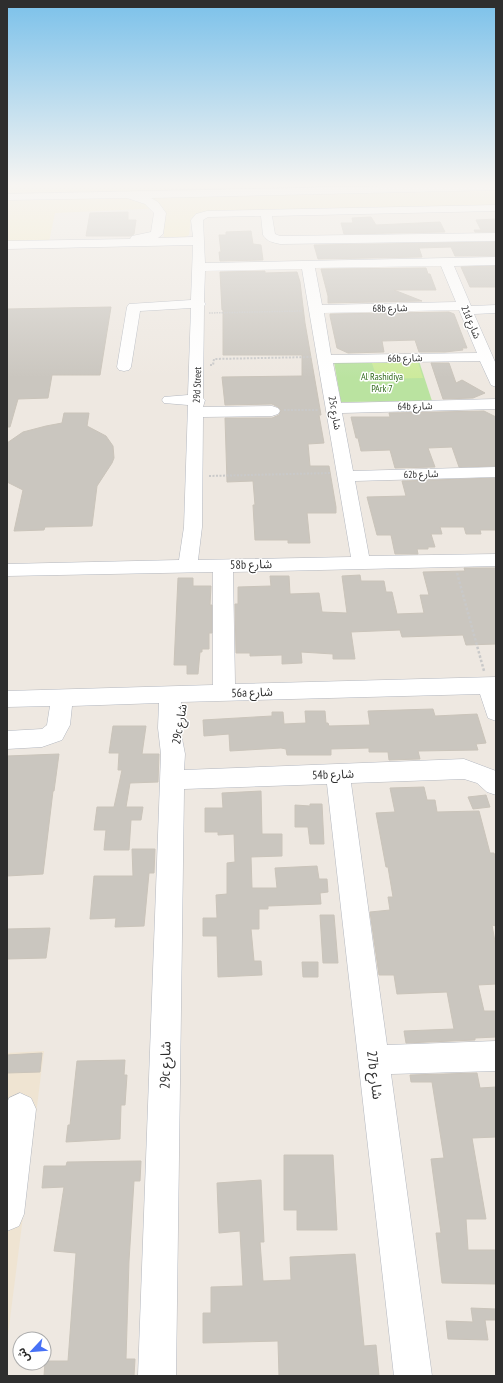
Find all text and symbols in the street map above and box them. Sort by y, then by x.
street label: 68b شارع [372,301,408,316]
street label: 21d شارع [457,303,484,341]
street label: 66b شارع [387,351,423,366]
street label: 29d Street [190,366,204,403]
park label: Al Rashidiya PArk 7 [361,370,403,395]
street label: 25c شارع [325,395,344,431]
street label: 64b شارع [397,399,433,414]
street label: 62b شارع [403,467,439,482]
street label: 58b شارع [230,556,272,574]
street label: 56a شارع [231,684,273,702]
street label: 29c شارع [168,703,192,746]
street label: 54b شارع [312,766,354,784]
street label: 29c شارع [156,1041,176,1089]
street label: 27b شارع [361,1050,387,1101]
north arrow [12,1331,52,1371]
text: ش [13,1346,33,1365]

